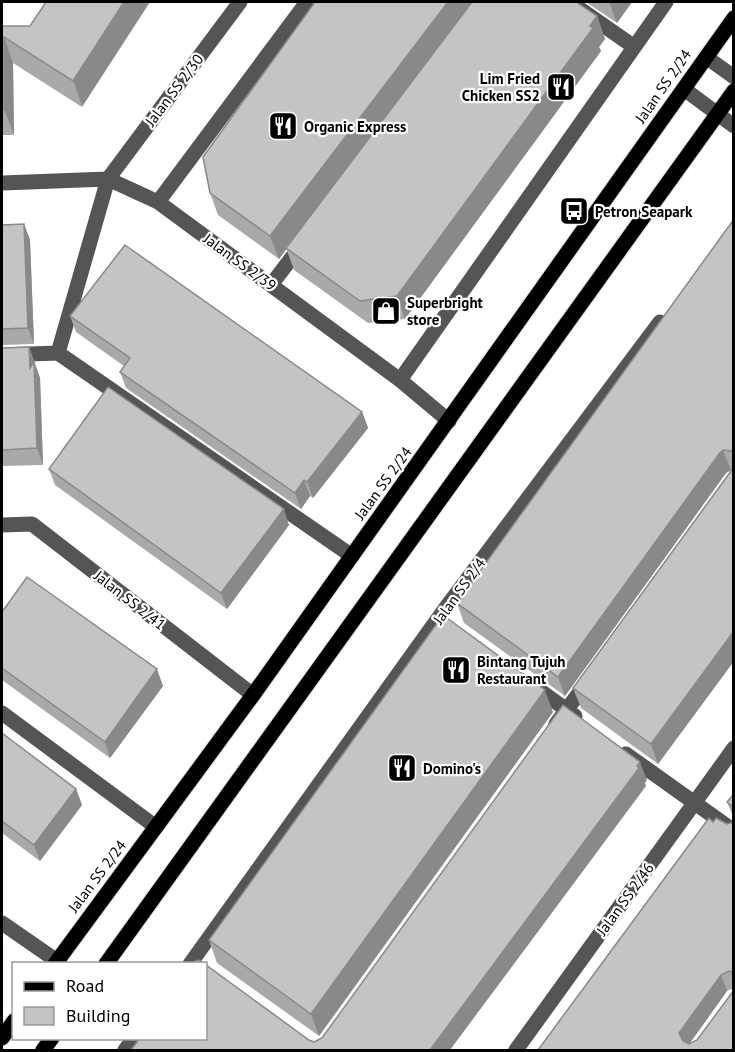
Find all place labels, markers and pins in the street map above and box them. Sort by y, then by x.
place label: Lim Fried Chicken SS2 [462,69,540,105]
restaurant icon: Lim Fried Chicken SS2 [545,71,577,103]
restaurant icon: Organic Express [267,110,299,142]
place label: Organic Express [304,117,406,136]
bus stop icon: Petron Seapark [558,195,590,227]
place label: Petron Seapark [595,202,693,221]
place label: Superbright store [407,293,484,329]
shop icon: Superbright store [370,295,402,327]
place label: Bintang Tujuh Restaurant [477,652,566,688]
restaurant icon: Bintang Tujuh Restaurant [440,654,472,686]
restaurant icon: Domino's [386,752,418,784]
place label: Domino's [423,759,481,778]

